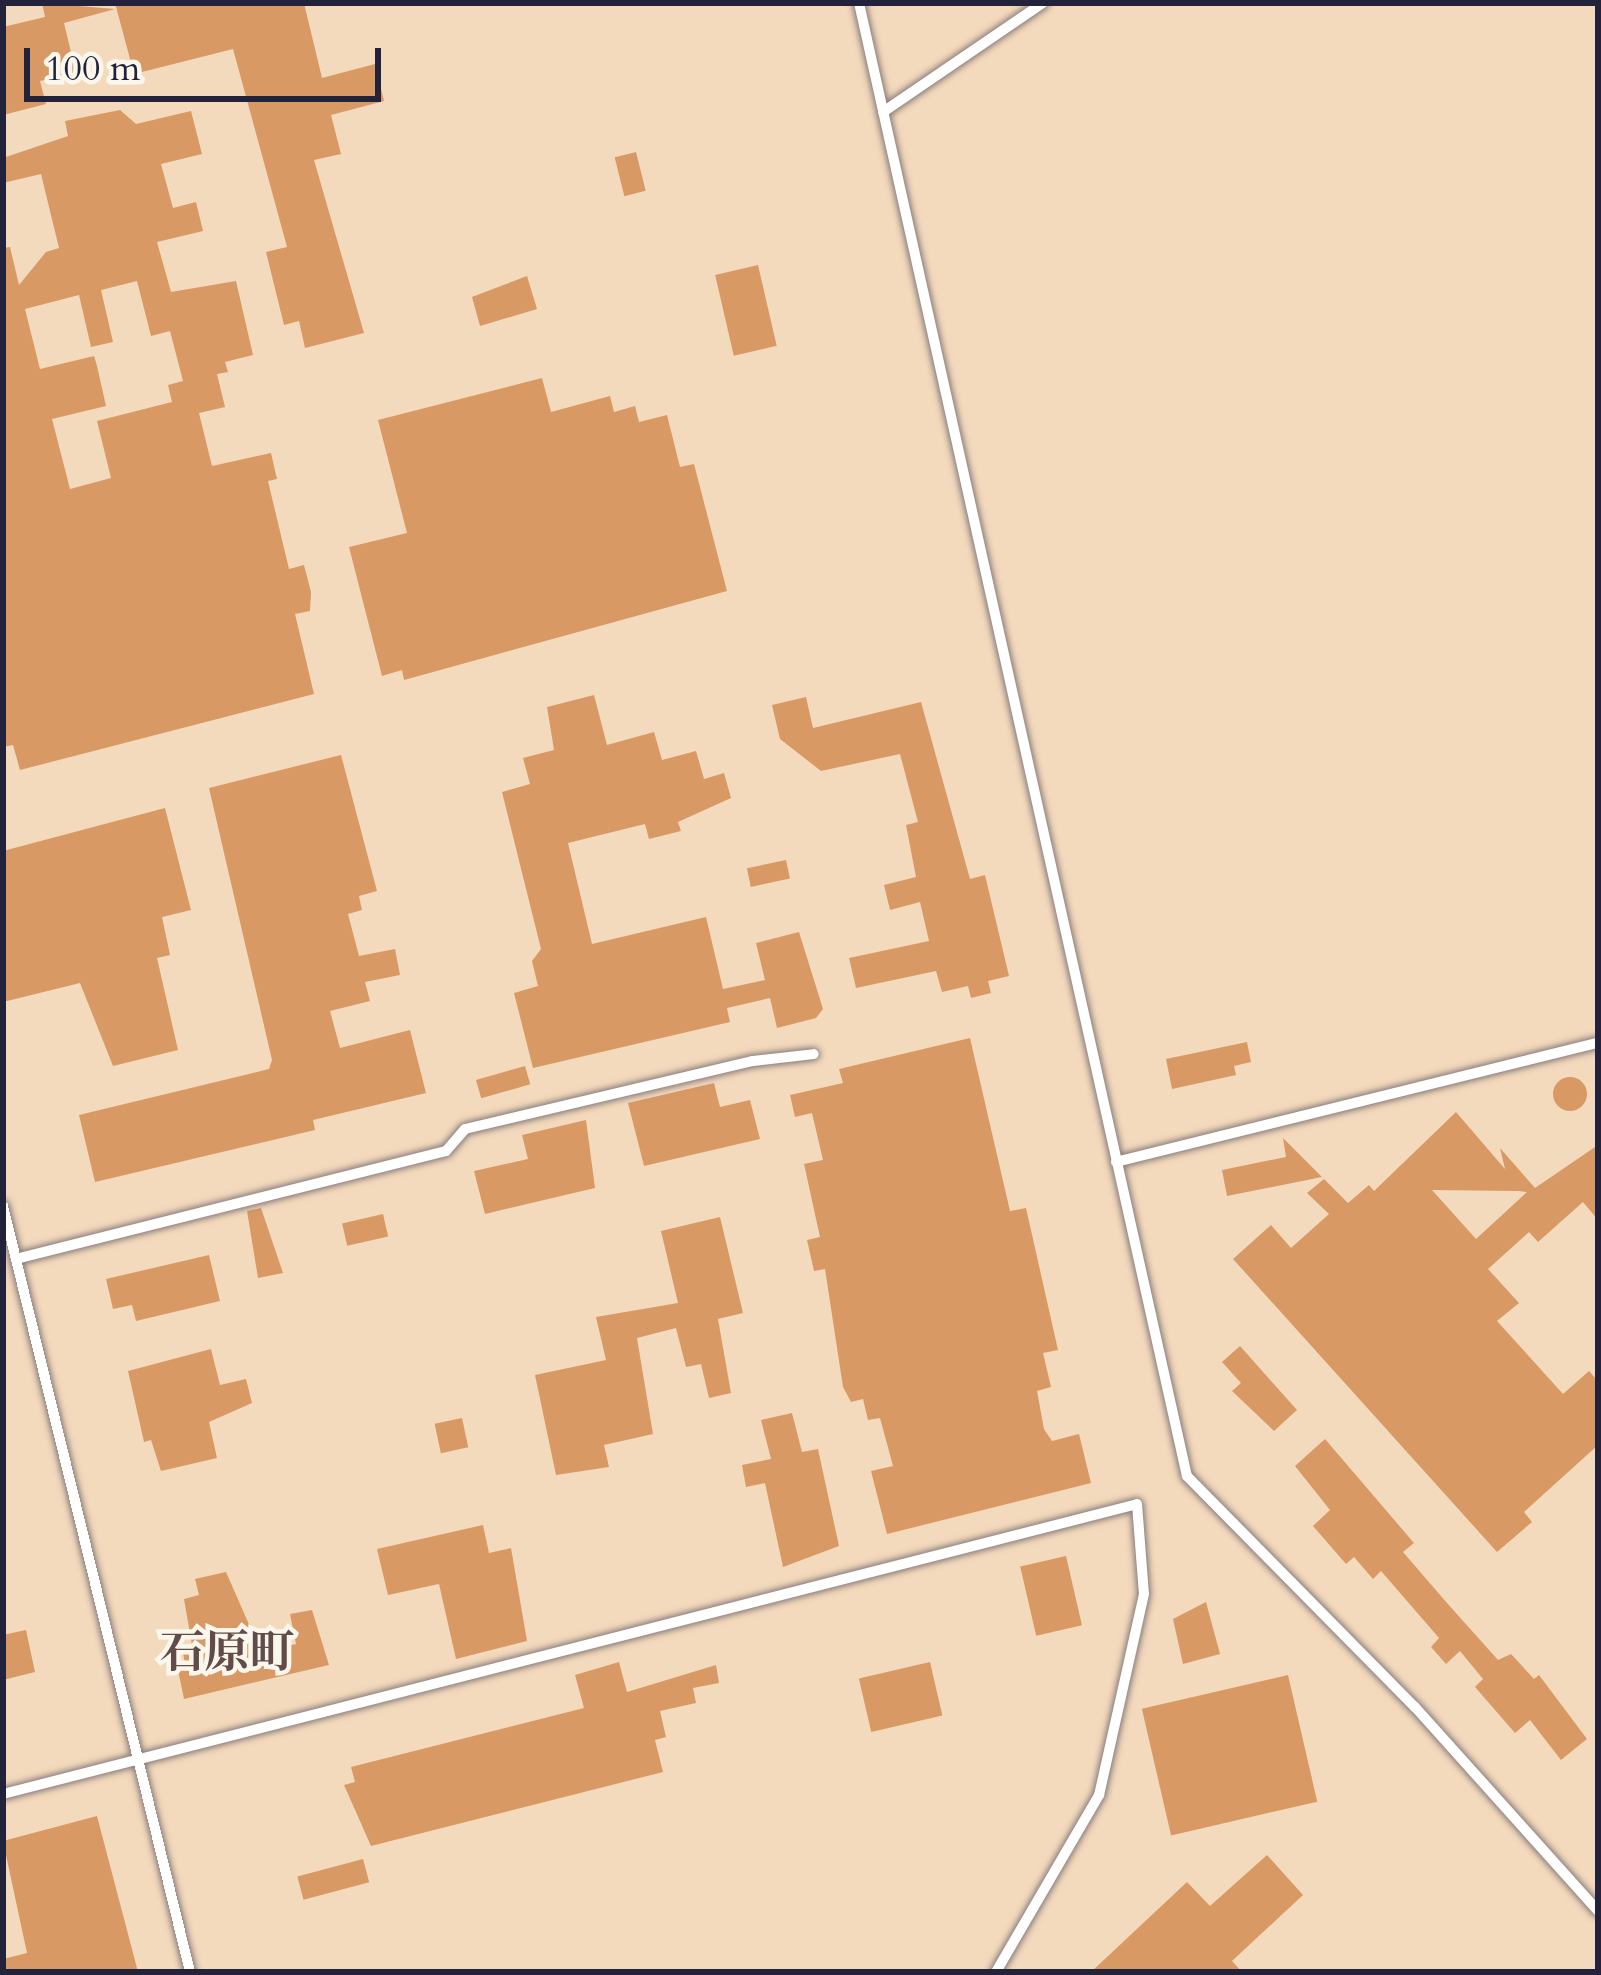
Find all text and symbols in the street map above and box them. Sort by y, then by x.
scale bar [30,24,387,98]
text: 100 m [45,44,140,93]
district label: 石原町 [160,1626,294,1680]

